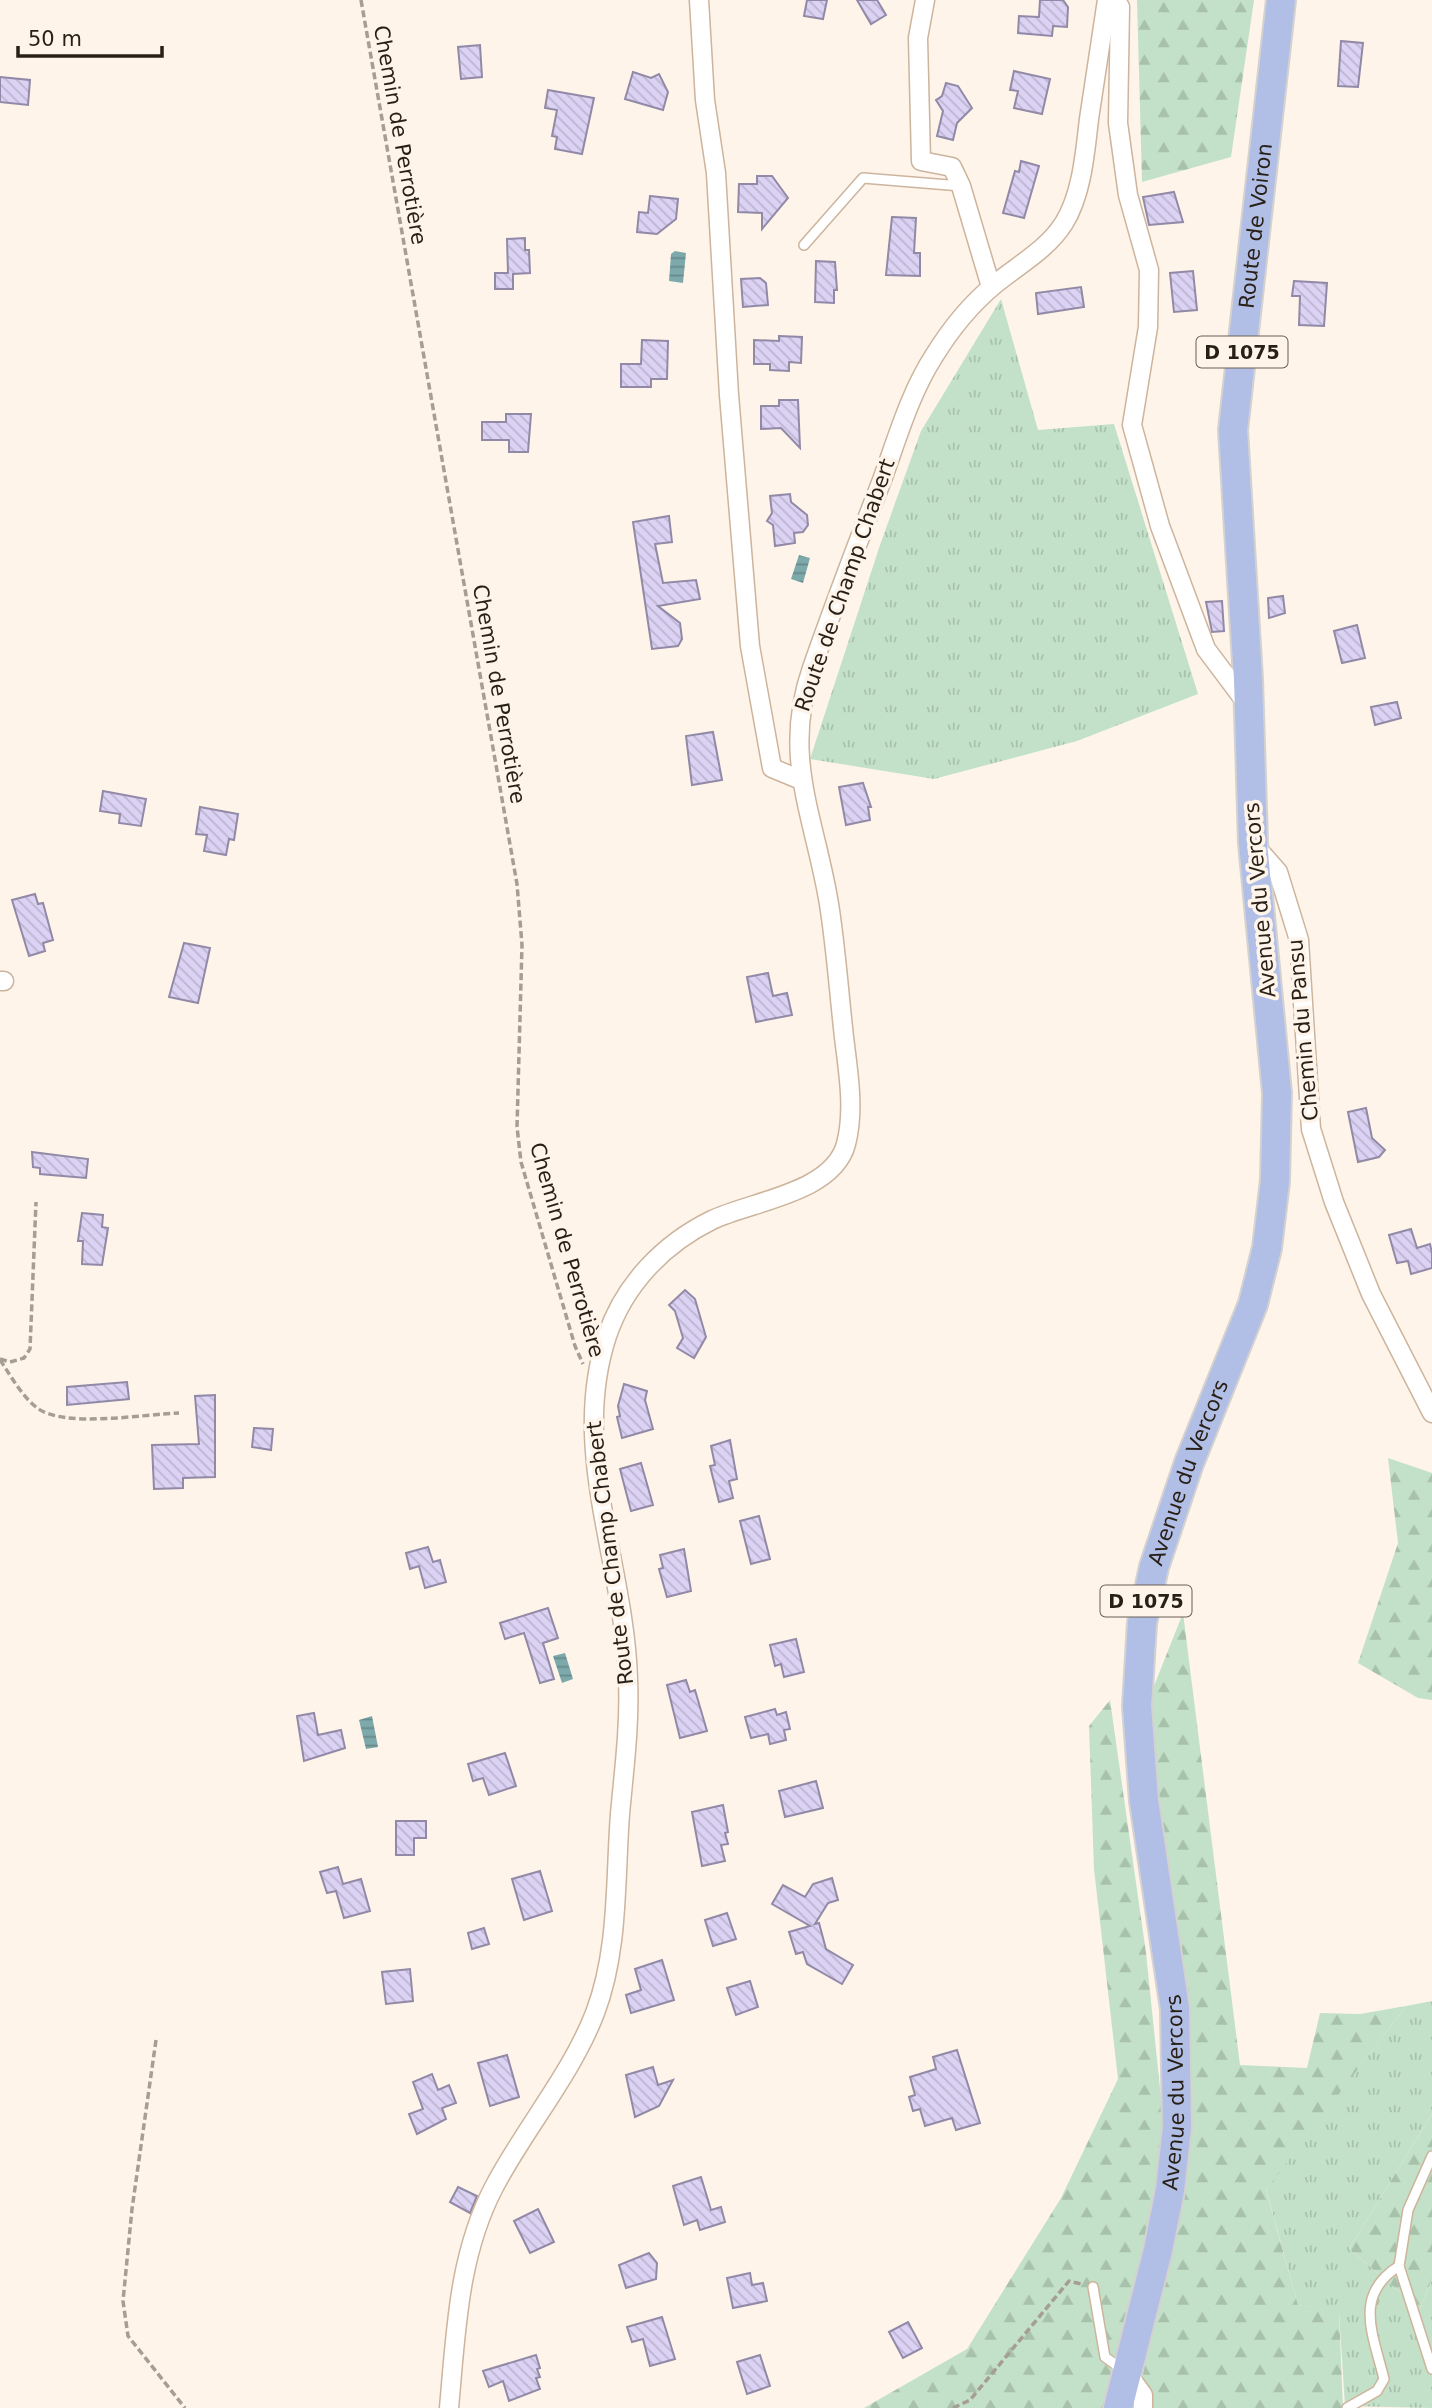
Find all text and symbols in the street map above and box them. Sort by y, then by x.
scale bar [18,14,161,58]
street label: Chemin de Perrotière [369,23,431,247]
text: 50 m [28,27,82,51]
street label: Route de Voiron [1235,142,1277,310]
road number: D 1075 [1196,336,1288,368]
street label: Route de Champ Chabert [790,455,900,715]
street label: Chemin de Perrotière [468,582,530,806]
street label: Avenue du Vercors [1240,801,1280,999]
street label: Chemin du Pansu [1283,938,1323,1122]
street label: Chemin de Perrotière [525,1140,609,1360]
street label: Avenue du Vercors [1143,1376,1233,1568]
street label: Route de Champ Chabert [582,1420,638,1686]
road number: D 1075 [1100,1586,1192,1616]
street label: Avenue du Vercors [1158,1993,1189,2191]

